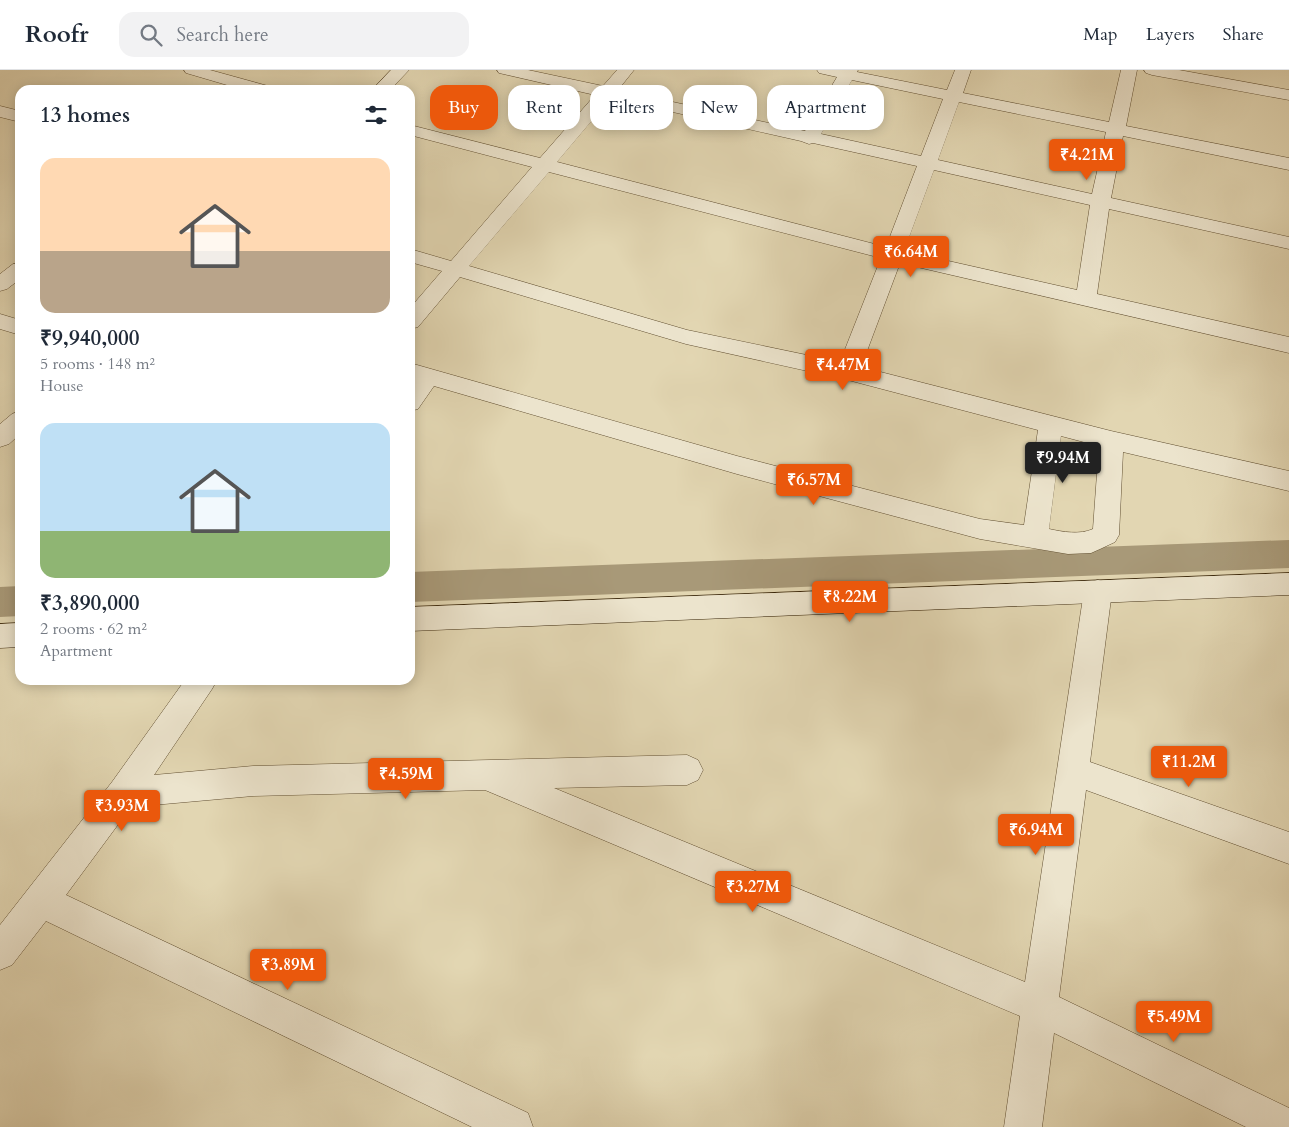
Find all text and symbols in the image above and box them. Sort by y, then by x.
search box [119,12,469,57]
text: Roofr [25,18,89,51]
icon: search [137,21,165,49]
text: Search here [177,22,269,48]
text: Map [1083,22,1118,47]
text: Layers [1146,22,1195,47]
text: Share [1223,22,1264,47]
chip: Buy [430,85,498,130]
chip: Rent [508,85,580,130]
chip: Filters [590,85,673,130]
chip: New [683,85,757,130]
chip: Apartment [767,85,884,130]
text: 13 homes [40,101,130,130]
icon: filters [362,101,390,129]
pin: ₹4.21M [1046,138,1128,181]
text: ₹4.21M [1060,144,1114,166]
icon: home [170,191,260,281]
pin: ₹6.64M [870,236,952,278]
text: ₹6.64M [884,241,938,263]
text: ₹9,940,000 [40,324,140,353]
pin: ₹4.47M [802,348,884,391]
text: 5 rooms · 148 m² [40,353,155,375]
text: ₹4.47M [816,354,870,376]
text: House [40,375,83,397]
pin: ₹9.94M [1022,442,1104,484]
text: ₹9.94M [1036,447,1090,469]
icon: home [170,456,260,546]
pin: ₹6.57M [773,464,855,506]
text: ₹6.57M [787,469,841,491]
pin: ₹8.22M [809,580,891,623]
text: ₹8.22M [823,586,877,608]
text: ₹3,890,000 [40,589,140,618]
text: 2 rooms · 62 m² [40,618,147,640]
text: Apartment [40,640,113,662]
pin: ₹11.2M [1148,746,1230,788]
text: ₹11.2M [1162,751,1216,773]
pin: ₹4.59M [365,758,447,800]
text: ₹4.59M [379,763,433,785]
pin: ₹3.93M [81,790,163,832]
text: ₹3.93M [95,795,149,817]
pin: ₹6.94M [995,814,1077,856]
text: ₹6.94M [1009,819,1063,841]
pin: ₹3.27M [712,870,794,913]
text: ₹3.27M [726,876,780,898]
pin: ₹3.89M [247,948,329,991]
text: ₹3.89M [261,954,315,976]
pin: ₹5.49M [1133,1000,1215,1043]
text: ₹5.49M [1147,1006,1201,1028]

